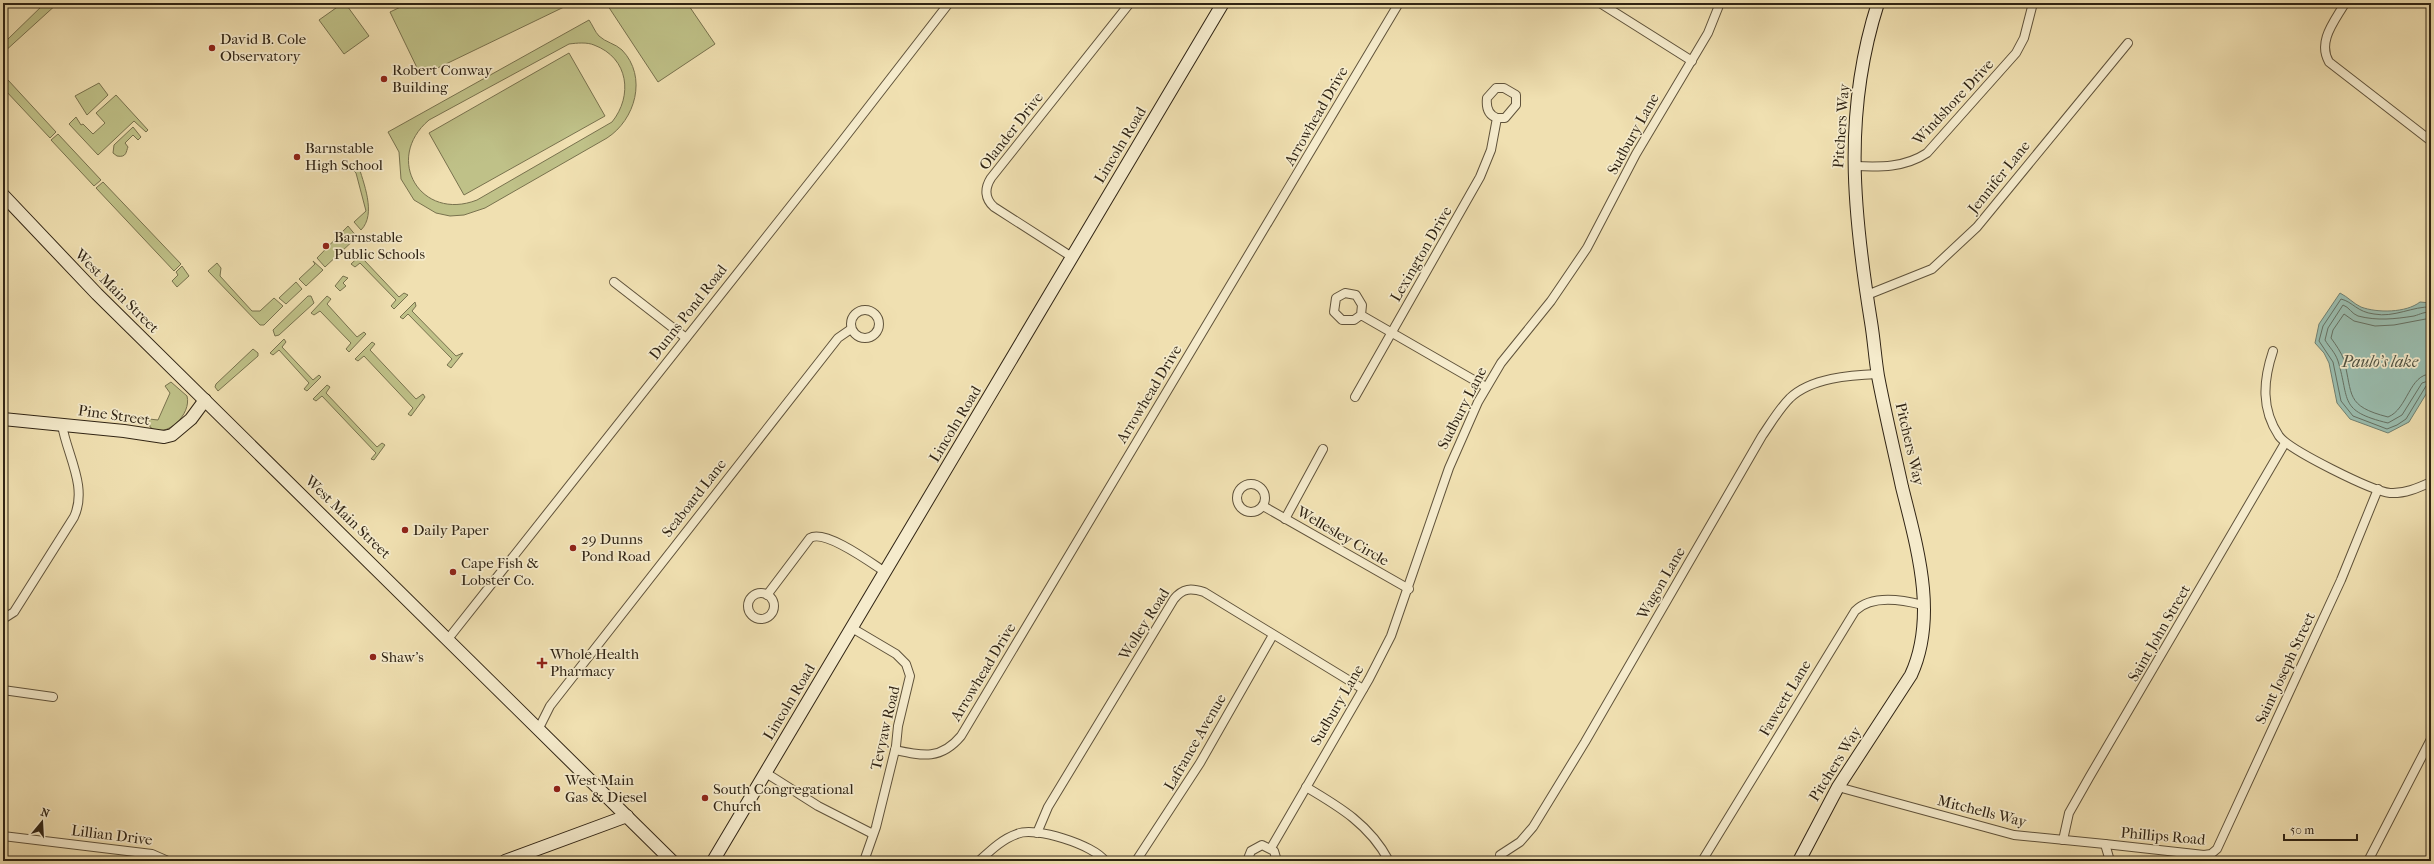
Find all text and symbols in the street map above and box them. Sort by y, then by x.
place label: David B. Cole Observatory [220,30,307,65]
marker: David B. Cole Observatory [207,43,217,53]
street label: Windshore Drive [1908,55,1998,149]
place label: Robert Conway Building [392,61,493,96]
street label: Arrowhead Drive [1280,63,1352,170]
marker: Robert Conway Building [379,74,389,84]
street label: Pitchers Way [1829,82,1853,169]
street label: Olander Drive [975,88,1047,173]
street label: Sudbury Lane [1603,90,1663,178]
street label: Lincoln Road [1090,103,1150,186]
street label: Jennifer Lane [1964,137,2034,218]
place label: Barnstable High School [305,139,383,174]
marker: Barnstable High School [292,152,302,162]
street label: Lexington Drive [1386,203,1456,305]
place label: Barnstable Public Schools [334,228,425,263]
marker: Barnstable Public Schools [321,241,331,251]
street label: West Main Street [70,244,163,337]
street label: Dunns Pond Road [645,260,731,363]
street label: Arrowhead Drive [1112,341,1186,447]
water label: Paulo's lake [2341,352,2419,371]
street label: Sudbury Lane [1434,363,1491,452]
street label: Lincoln Road [925,382,985,465]
street label: Pine Street [77,401,152,429]
street label: Pitchers Way [1892,401,1929,488]
street label: Seaboard Lane [658,455,730,541]
street label: West Main Street [301,471,395,563]
street label: Wellesley Circle [1293,502,1393,570]
place label: Daily Paper [413,521,489,539]
marker: Daily Paper [400,525,410,535]
place label: 29 Dunns Pond Road [581,530,651,565]
marker: 29 Dunns Pond Road [568,543,578,553]
street label: Wagon Lane [1633,543,1689,623]
place label: Cape Fish & Lobster Co. [461,554,539,589]
marker: Cape Fish & Lobster Co. [448,567,458,577]
street label: Saint John Street [2124,581,2194,685]
street label: Wolley Road [1114,584,1174,664]
street label: Saint Joseph Street [2251,609,2319,727]
street label: Arrowhead Drive [946,619,1020,725]
place label: Whole Health Pharmacy [549,645,640,680]
place label: Shaw's [381,648,424,666]
marker: Shaw's [368,652,378,662]
street label: Fawcett Lane [1755,656,1815,739]
marker: Whole Health Pharmacy [537,658,547,668]
street label: Lincoln Road [759,660,819,743]
street label: Sudbury Lane [1307,661,1368,749]
street label: Tevyaw Road [867,683,904,772]
street label: Lafrance Avenue [1160,690,1230,794]
street label: Pitchers Way [1805,723,1866,805]
place label: West Main Gas & Diesel [564,771,647,806]
place label: South Congregational Church [713,780,854,815]
marker: West Main Gas & Diesel [552,784,562,794]
street label: Mitchells Way [1936,791,2029,831]
marker: South Congregational Church [700,793,710,803]
north arrow [22,802,62,842]
text: N [39,805,52,821]
scale bar [2284,816,2357,842]
street label: Lillian Drive [70,821,154,849]
street label: Phillips Road [2120,823,2207,849]
text: 50 m [2290,823,2314,837]

